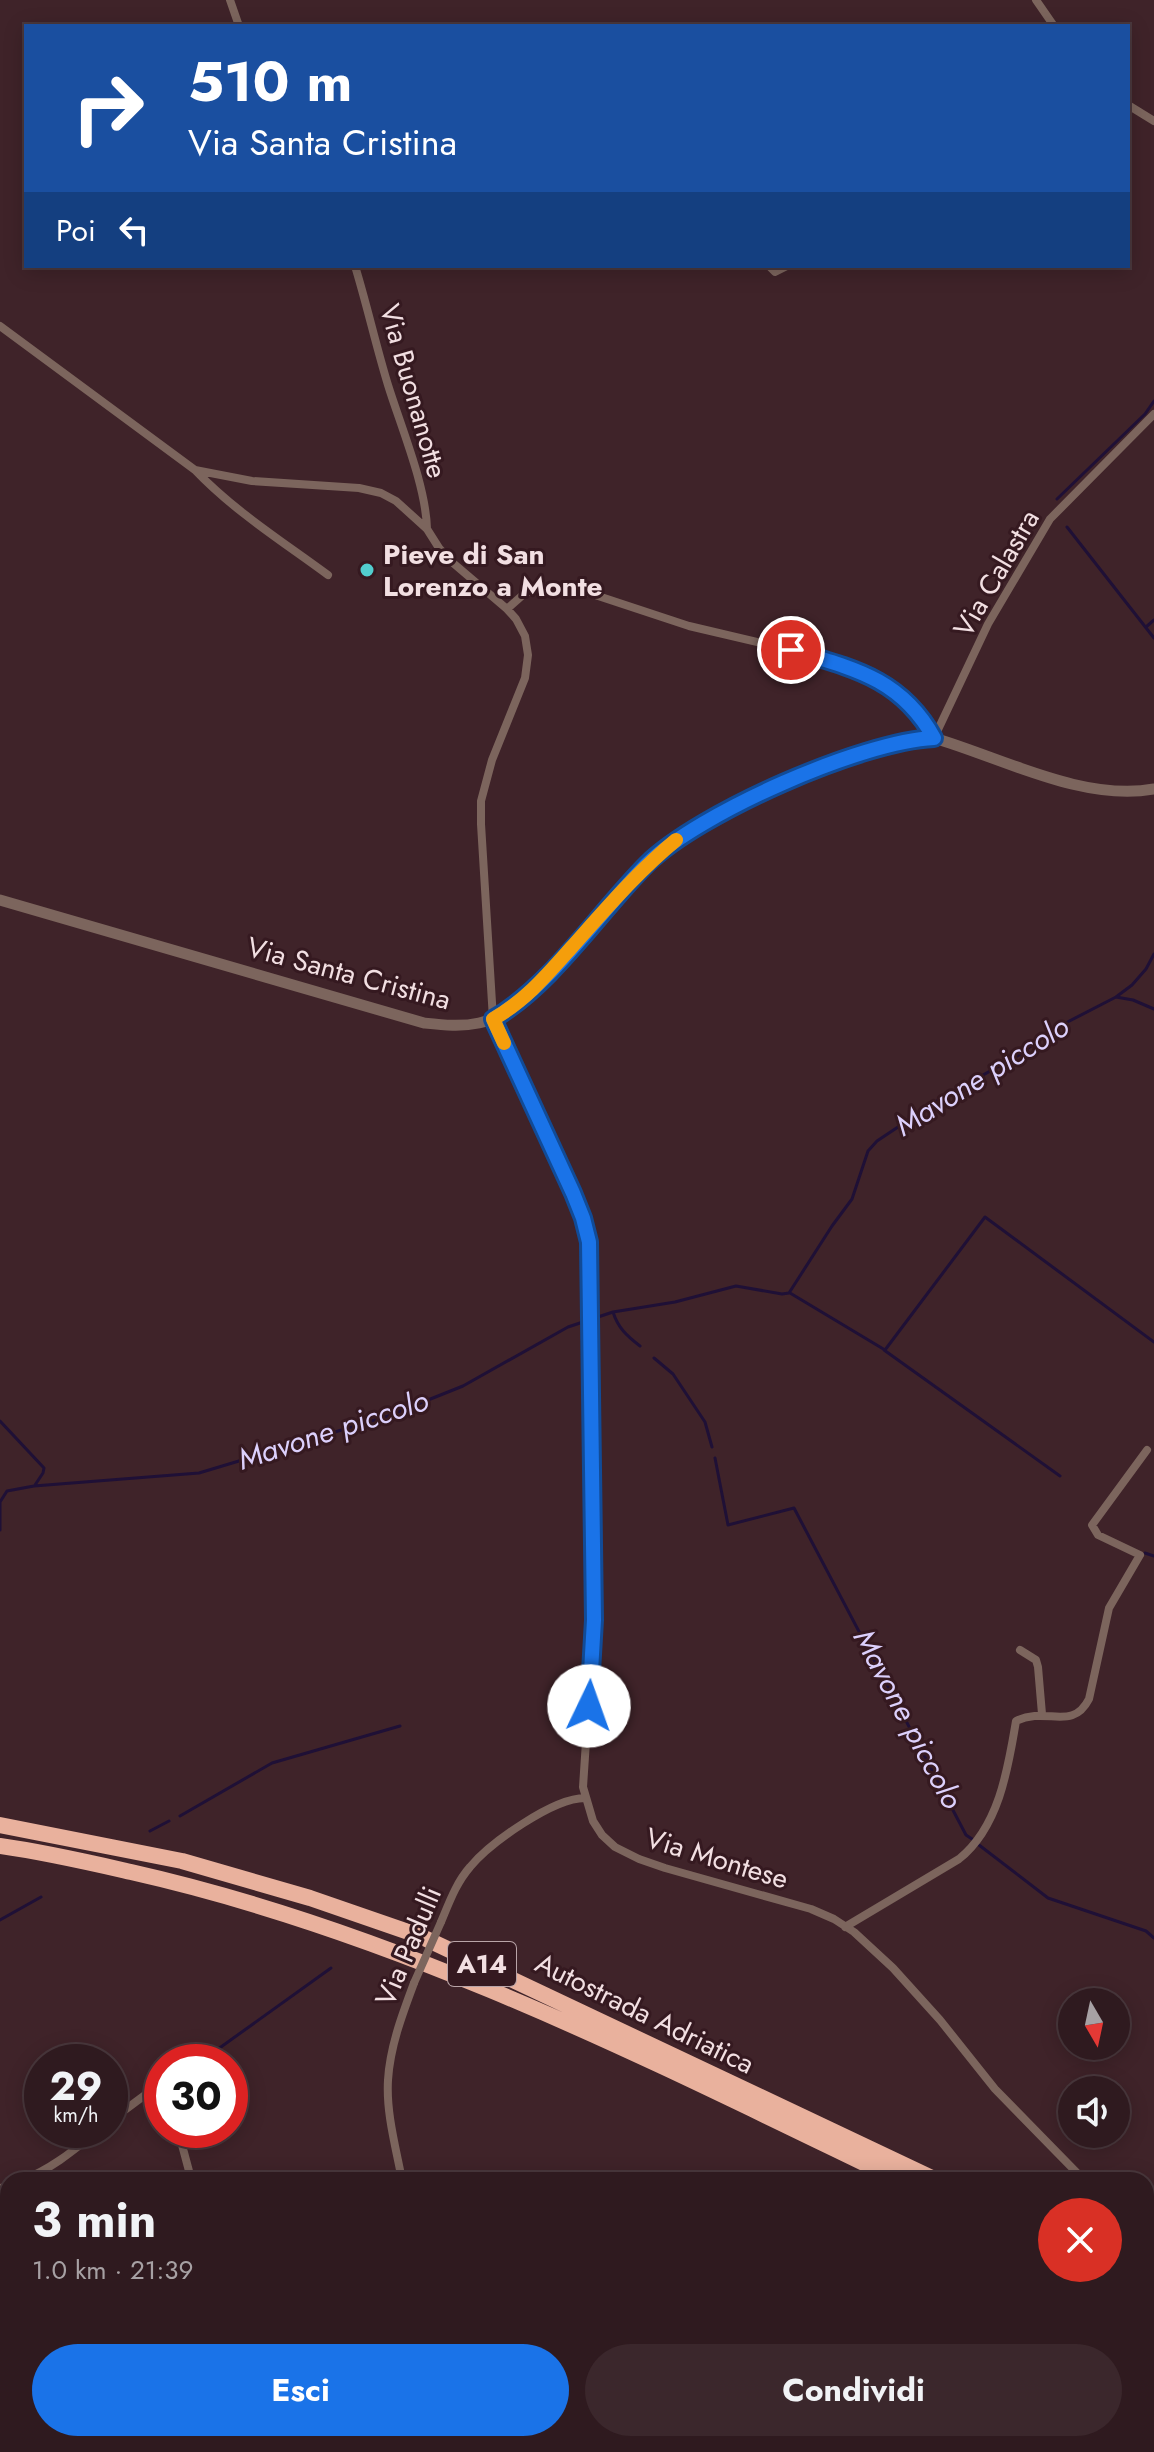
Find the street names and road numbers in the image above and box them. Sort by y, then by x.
street label: Via Buonanotte [369,299,458,483]
street label: Via Calastra [943,502,1050,645]
street label: Via Santa Cristina [243,927,455,1020]
street label: Via Montese [641,1817,793,1900]
street label: Via Padulli [365,1880,452,2012]
road number: A14 [448,1942,516,1986]
street label: Autostrada Adriatica [528,1943,761,2084]

